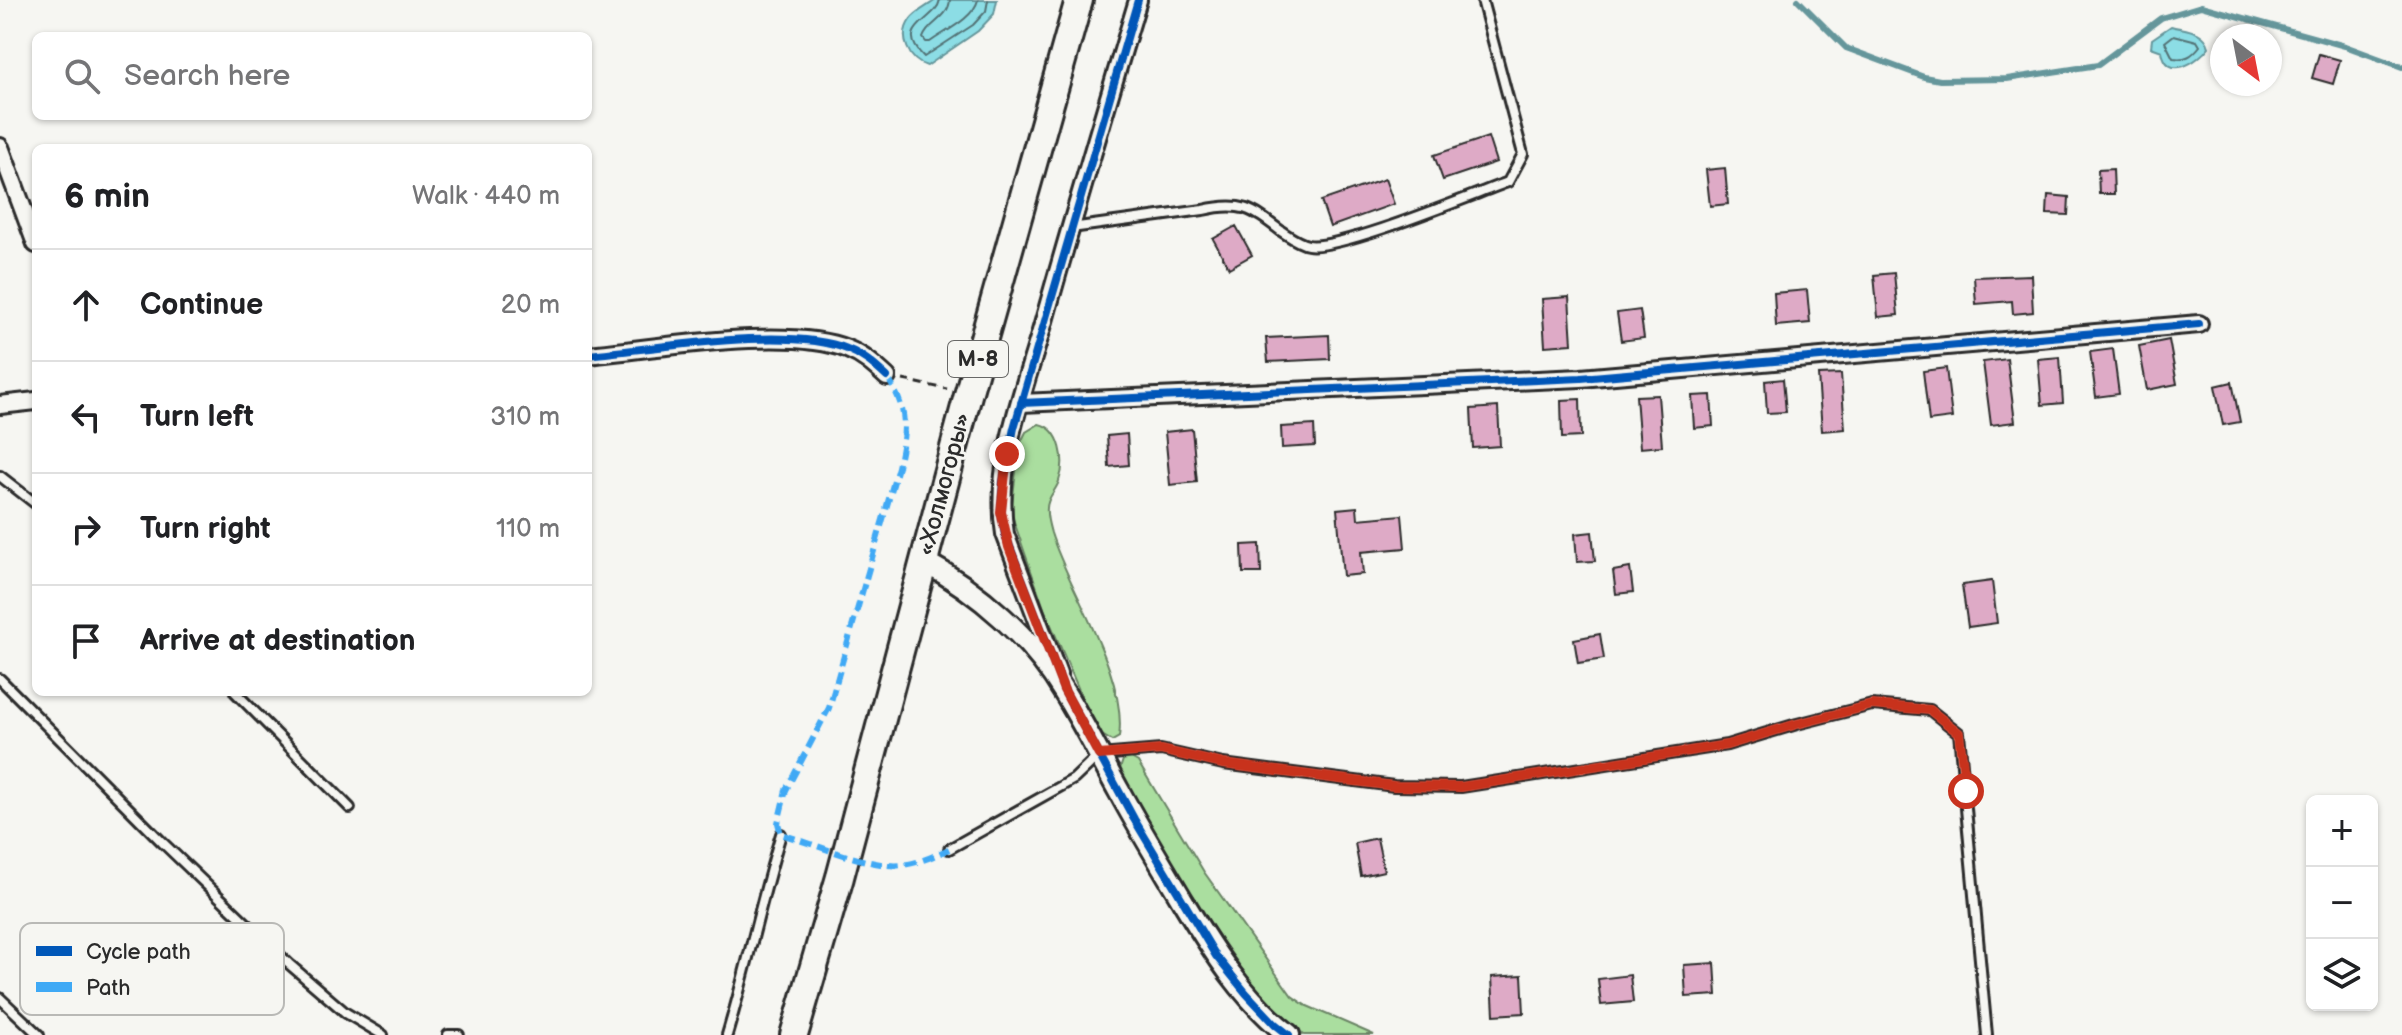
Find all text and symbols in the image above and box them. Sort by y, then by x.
north arrow [2210,24,2282,96]
search box [32,32,592,120]
icon: search [60,54,104,98]
text: Search here [124,58,290,94]
text: 6 min [64,176,150,217]
text: Walk · 440 m [412,181,560,212]
icon: ahead [64,283,108,327]
text: Continue [140,287,263,323]
text: 20 m [501,290,560,321]
road number: М-8 [948,341,1008,377]
icon: left [64,395,108,439]
text: Turn left [140,399,254,435]
text: 310 m [490,402,560,433]
street label: «Холмогоры» [911,409,977,559]
route end [989,436,1025,472]
icon: right [64,507,108,551]
text: Turn right [140,511,271,547]
text: 110 m [496,514,560,545]
icon: arrive [64,619,108,663]
text: Arrive at destination [140,623,416,659]
route start [1948,773,1984,809]
map controls [2306,795,2378,1011]
button: + [2306,795,2378,867]
button: − [2306,867,2378,939]
legend [20,923,284,1015]
text: Cycle path [86,939,191,966]
button: layers [2306,939,2378,1011]
text: Path [86,975,130,1002]

